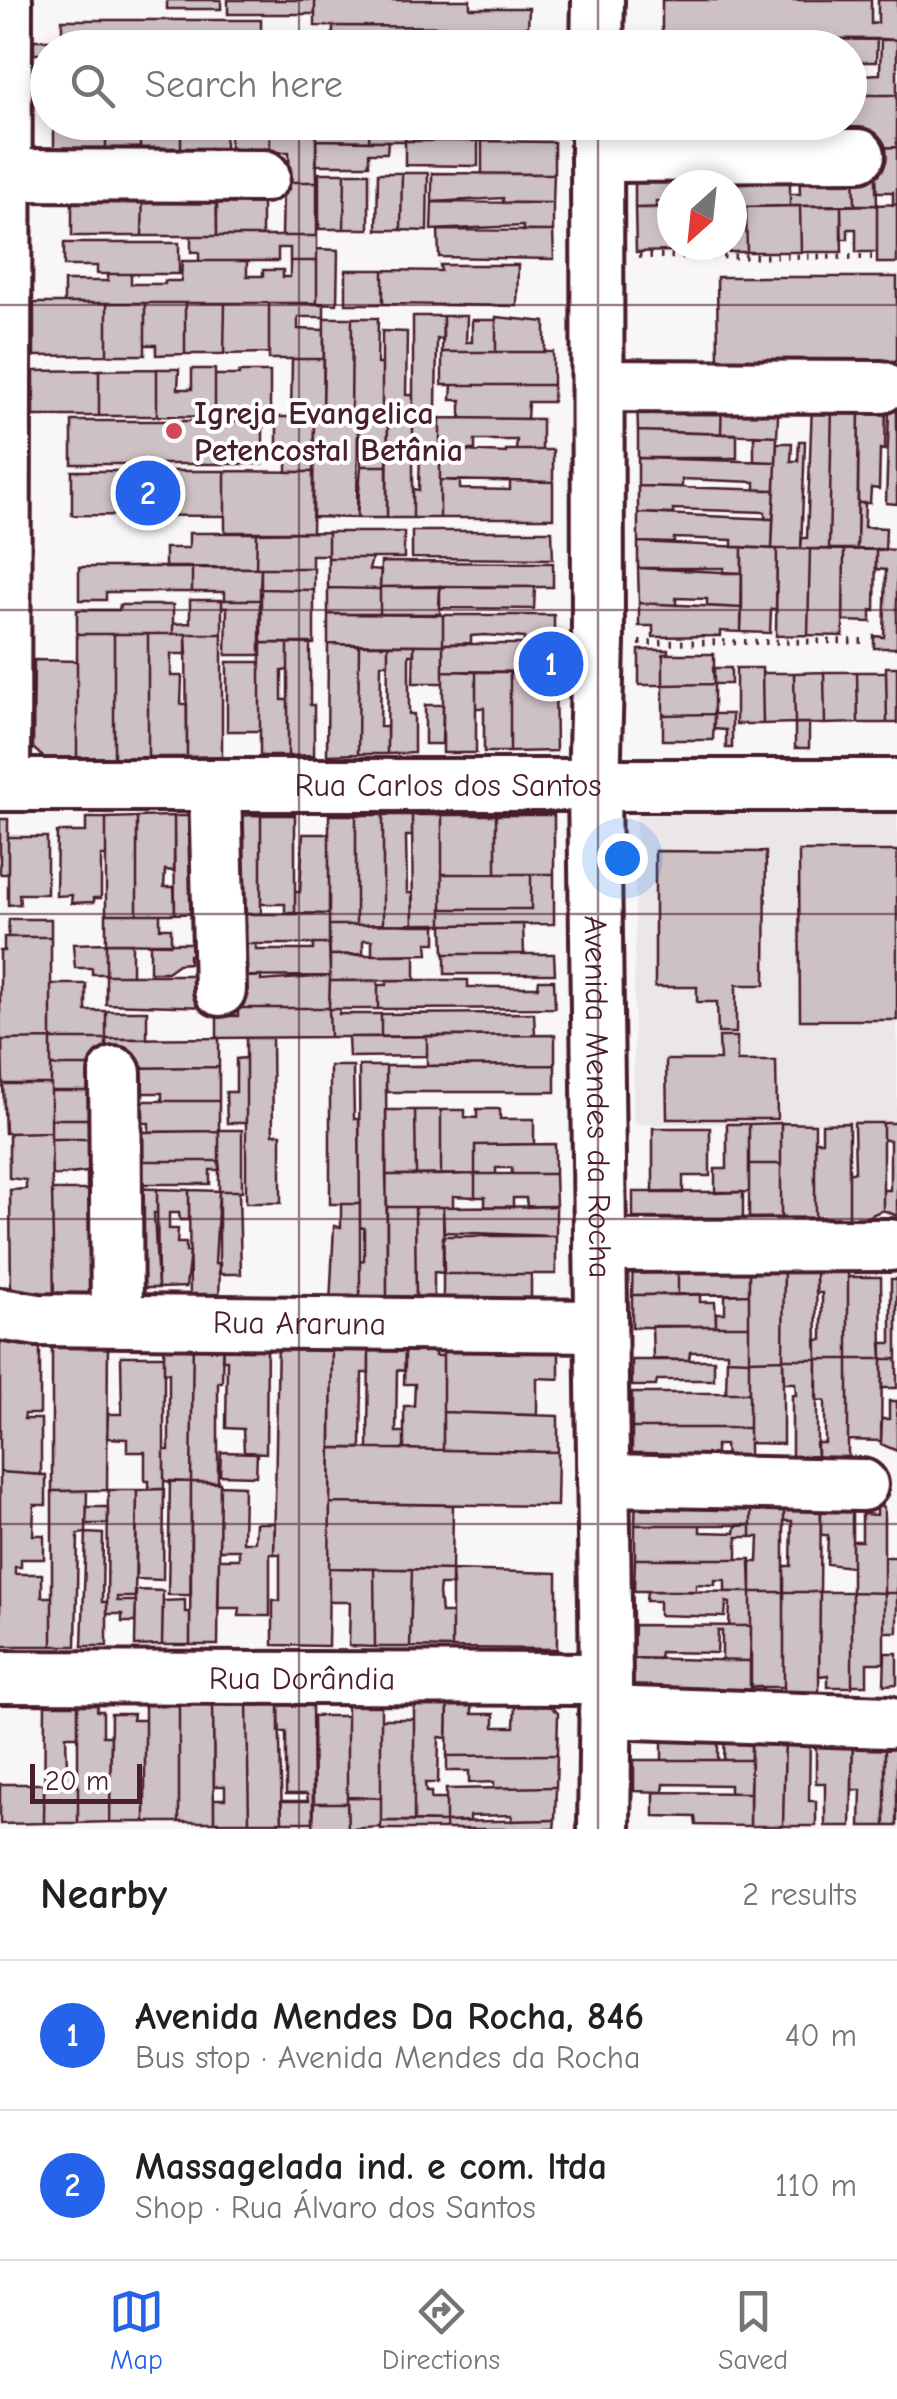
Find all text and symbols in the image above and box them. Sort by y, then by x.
search box [30,30,867,140]
icon: search [65,58,120,113]
text: Search here [145,63,343,107]
north arrow [657,170,747,260]
place label: Igreja Evangelica Petencostal Betânia [194,395,463,469]
marker: Igreja Evangelica Petencostal Betânia [163,420,185,442]
pin: 2 [116,456,180,530]
pin: 1 [518,626,584,702]
street label: Rua Carlos dos Santos [294,767,602,804]
your location [597,833,648,884]
street label: Avenida Mendes da Rocha [577,915,619,1279]
street label: Rua Araruna [213,1303,386,1342]
street label: Rua Dorândia [209,1659,395,1697]
scale bar [30,1759,142,1804]
text: 20 m [45,1765,109,1797]
text: Nearby [40,1870,167,1919]
text: 2 results [742,1876,857,1913]
text: Avenida Mendes Da Rocha, 846 [135,1995,644,2039]
text: 1 [66,2017,79,2054]
text: 40 m [785,2017,857,2054]
text: Bus stop · Avenida Mendes da Rocha [135,2039,641,2076]
text: Massagelada ind. e com. ltda [135,2145,607,2189]
text: 2 [65,2167,80,2204]
text: 110 m [775,2167,857,2204]
text: Shop · Rua Álvaro dos Santos [135,2189,536,2226]
tab: Map [109,2284,164,2376]
tab: Directions [382,2284,500,2376]
tab: Saved [718,2284,788,2376]

